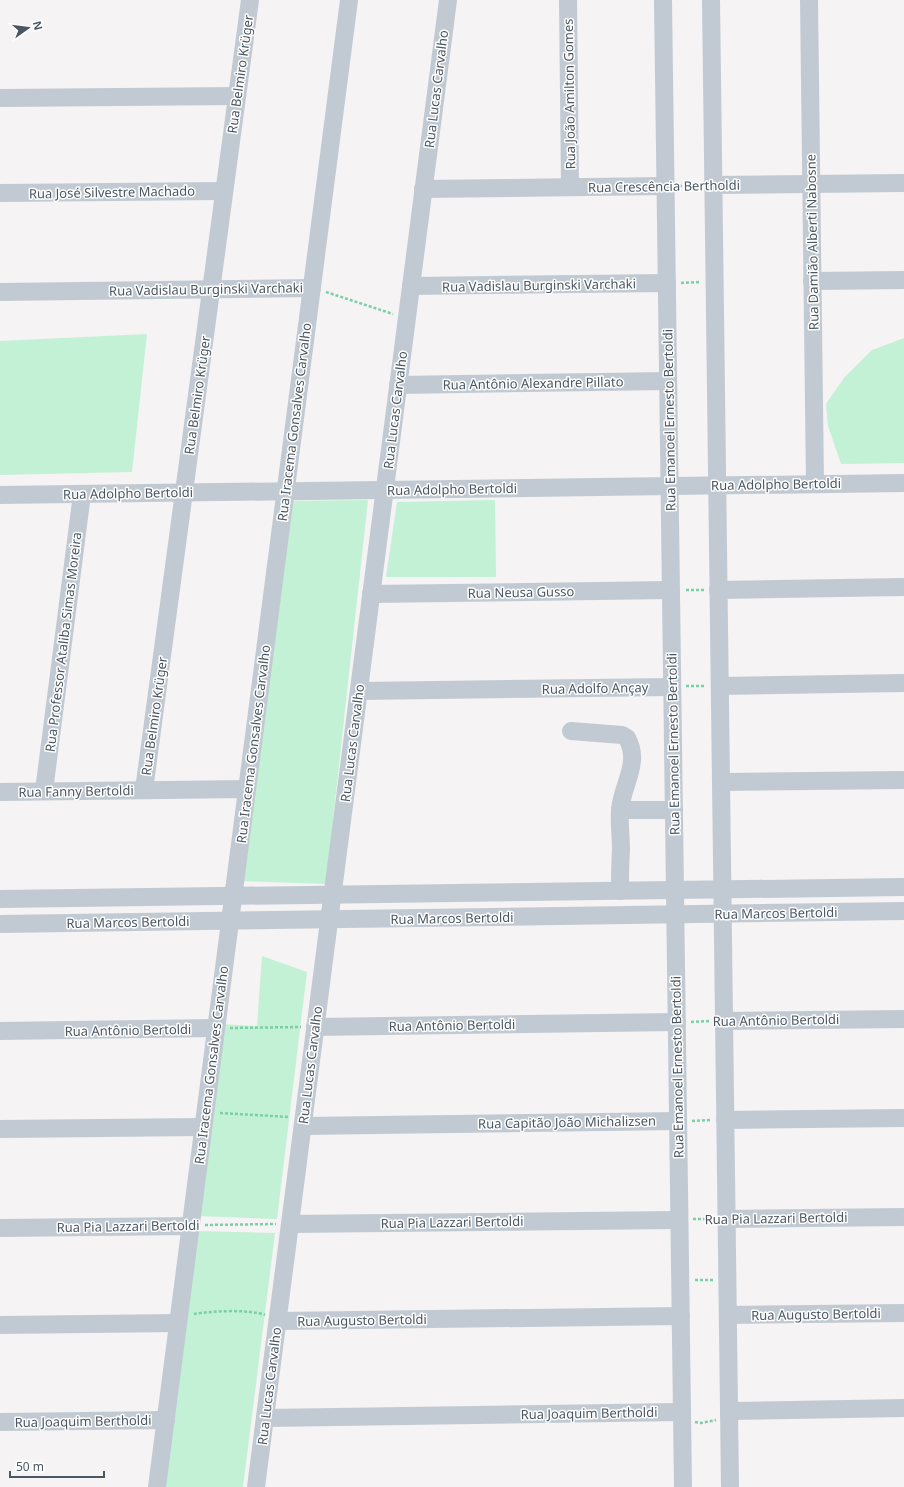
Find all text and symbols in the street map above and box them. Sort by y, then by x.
north arrow [8,8,48,48]
street label: Rua Belmiro Krüger [223,13,257,135]
street label: Rua João Amilton Gomes [559,18,579,170]
text: N [30,19,47,32]
street label: Rua Lucas Carvalho [420,29,452,149]
street label: Rua Damião Alberti Nabosne [801,154,823,330]
street label: Rua Crescência Bertholdi [588,176,740,196]
street label: Rua José Silvestre Machado [29,182,195,202]
street label: Rua Vadislau Burginski Varchaki [442,274,636,296]
street label: Rua Vadislau Burginski Varchaki [109,278,303,300]
street label: Rua Iracema Gonsalves Carvalho [273,322,315,522]
street label: Rua Emanoel Ernesto Bertoldi [658,329,680,511]
street label: Rua Belmiro Krüger [180,334,214,456]
street label: Rua Lucas Carvalho [379,350,411,470]
street label: Rua Antônio Alexandre Pillato [442,372,624,394]
street label: Rua Adolpho Bertoldi [711,474,841,494]
street label: Rua Adolpho Bertoldi [387,479,517,499]
street label: Rua Adolpho Bertoldi [63,483,193,503]
street label: Rua Professor Ataliba Simas Moreira [41,531,85,753]
street label: Rua Neusa Gusso [467,582,575,602]
street label: Rua Iracema Gonsalves Carvalho [232,644,274,844]
street label: Rua Emanoel Ernesto Bertoldi [662,653,684,835]
street label: Rua Belmiro Krüger [137,655,171,777]
street label: Rua Adolfo Ançay [542,678,649,698]
street label: Rua Lucas Carvalho [336,683,368,803]
street label: Rua Fanny Bertoldi [18,781,134,801]
street label: Rua Marcos Bertoldi [714,903,838,923]
street label: Rua Marcos Bertoldi [390,908,514,928]
street label: Rua Marcos Bertoldi [66,912,190,932]
street label: Rua Iracema Gonsalves Carvalho [190,965,232,1165]
street label: Rua Emanoel Ernesto Bertoldi [666,976,688,1158]
street label: Rua Lucas Carvalho [294,1005,326,1125]
street label: Rua Antônio Bertoldi [712,1010,840,1030]
street label: Rua Antônio Bertoldi [388,1015,516,1035]
street label: Rua Antônio Bertoldi [64,1020,192,1040]
street label: Rua Capitão João Michalizsen [478,1111,656,1133]
street label: Rua Pia Lazzari Bertoldi [704,1208,848,1228]
street label: Rua Pia Lazzari Bertoldi [380,1212,524,1232]
street label: Rua Pia Lazzari Bertoldi [56,1216,200,1236]
street label: Rua Augusto Bertoldi [751,1304,881,1324]
street label: Rua Augusto Bertoldi [297,1310,427,1330]
street label: Rua Lucas Carvalho [253,1326,285,1446]
street label: Rua Joaquim Bertholdi [520,1403,658,1423]
street label: Rua Joaquim Bertholdi [14,1411,152,1431]
scale bar [10,1453,104,1479]
text: 50 m [16,1458,44,1475]

